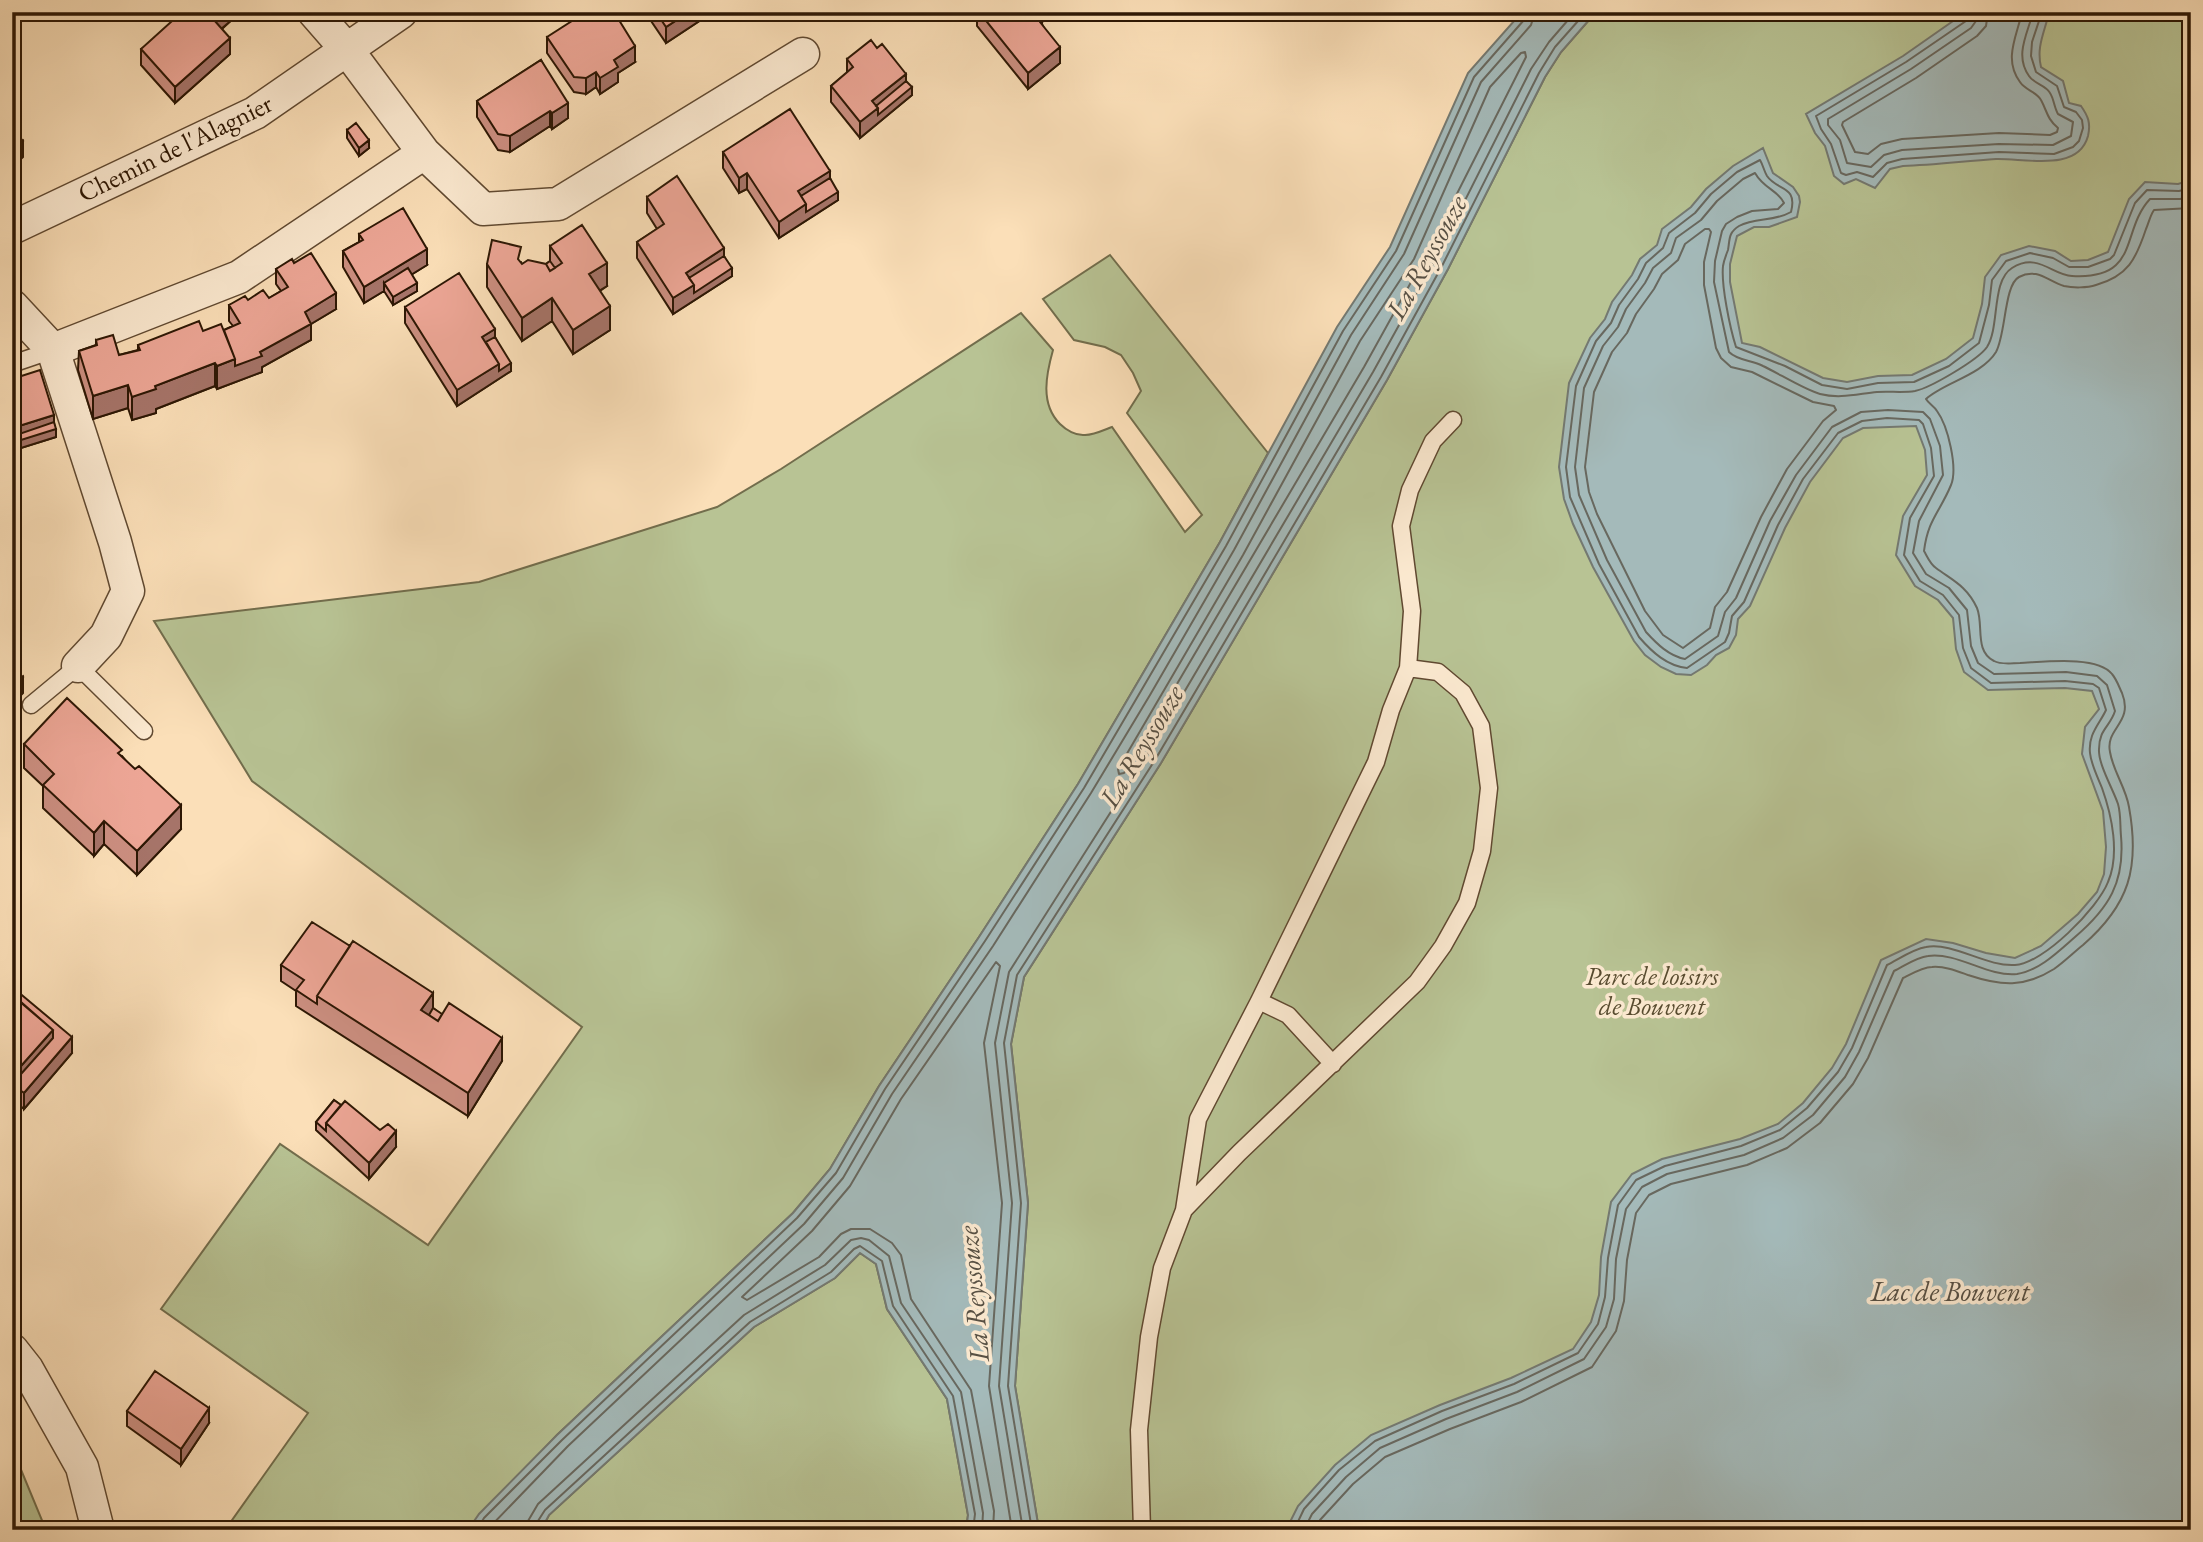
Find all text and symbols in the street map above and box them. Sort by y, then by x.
street label: Chemin de l'Alagnier [72,86,278,210]
water label: La Reyssouze [1377,188,1475,326]
water label: La Reyssouze [1090,678,1192,815]
park label: Parc de loisirs de Bouvent [1586,959,1719,1023]
water label: La Reyssouze [949,1224,997,1365]
water label: Lac de Bouvent [1870,1273,2031,1309]

